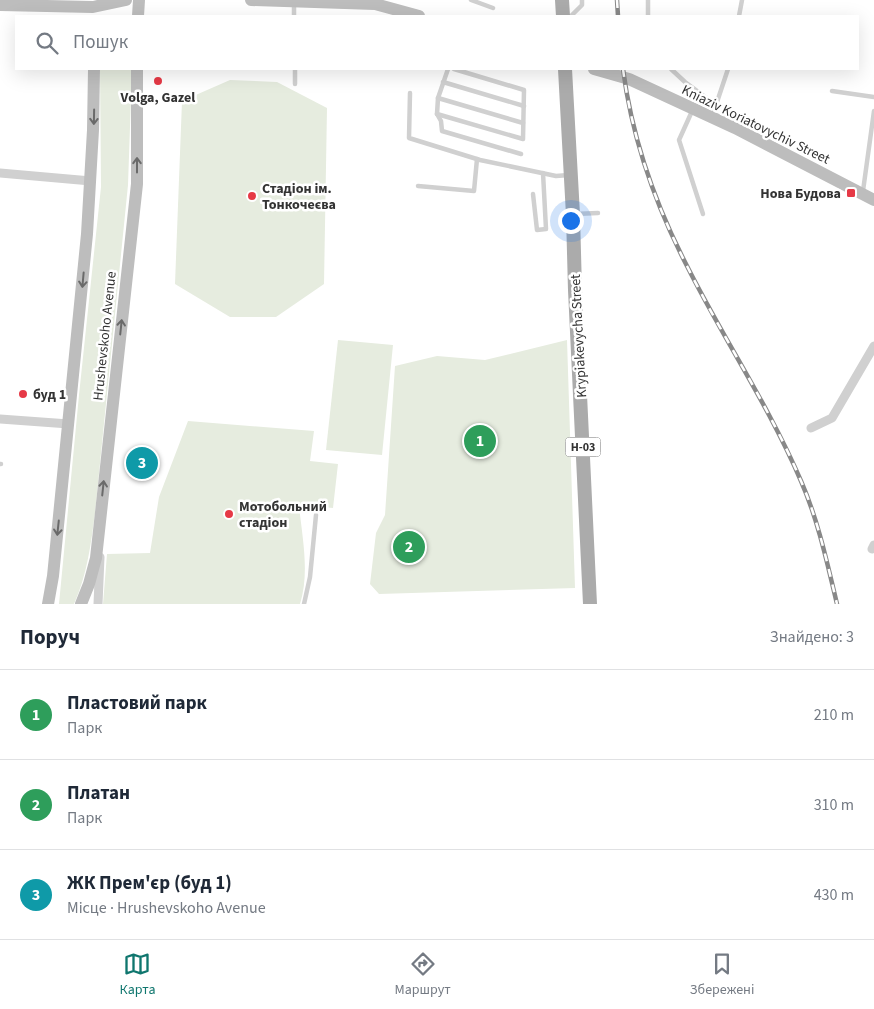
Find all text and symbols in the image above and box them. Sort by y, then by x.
search box [15,15,859,70]
icon: search [33,29,61,57]
text: Пошук [73,29,128,56]
marker: Volga, Gazel [152,75,164,87]
street label: Kniaziv Koriatovychiv Street [678,80,833,170]
place label: Volga, Gazel [120,88,195,108]
one-way arrow [89,109,98,125]
one-way arrow [132,157,142,174]
place label: Стадіон ім. Тонкочеєва [262,179,336,215]
place label: Нова Будова [760,184,841,204]
marker: Нова Будова [845,187,857,199]
marker: Стадіон ім. Тонкочеєва [246,190,258,202]
your location [558,208,584,234]
street label: Hrushevskoho Avenue [88,270,122,402]
one-way arrow [78,271,88,287]
street label: Krypiakevycha Street [566,273,592,398]
one-way arrow [116,319,126,335]
place label: буд 1 [33,385,66,405]
marker: буд 1 [17,388,29,400]
pin: 1 [464,422,496,460]
road number: Н-03 [566,438,600,457]
pin: 3 [126,444,158,482]
one-way arrow [98,480,108,496]
place label: Мотобольний стадіон [239,497,327,533]
marker: Мотобольний стадіон [223,508,235,520]
one-way arrow [53,520,63,536]
pin: 2 [393,528,425,566]
text: Поруч [20,622,80,652]
text: Знайдено: 3 [770,626,854,648]
text: Пластовий парк [67,690,207,717]
text: 1 [32,704,40,726]
text: 210 m [814,704,854,726]
text: Парк [67,717,102,739]
text: Платан [67,780,130,807]
text: 2 [32,794,40,816]
text: 310 m [814,794,854,816]
text: Парк [67,807,102,829]
text: ЖК Прем'єр (буд 1) [67,870,232,897]
text: 3 [32,884,40,906]
text: 430 m [814,884,854,906]
text: Місце · Hrushevskoho Avenue [67,897,266,919]
tab: Карта [120,950,155,1000]
tab: Маршрут [395,950,451,1000]
tab: Збережені [690,950,754,1000]

